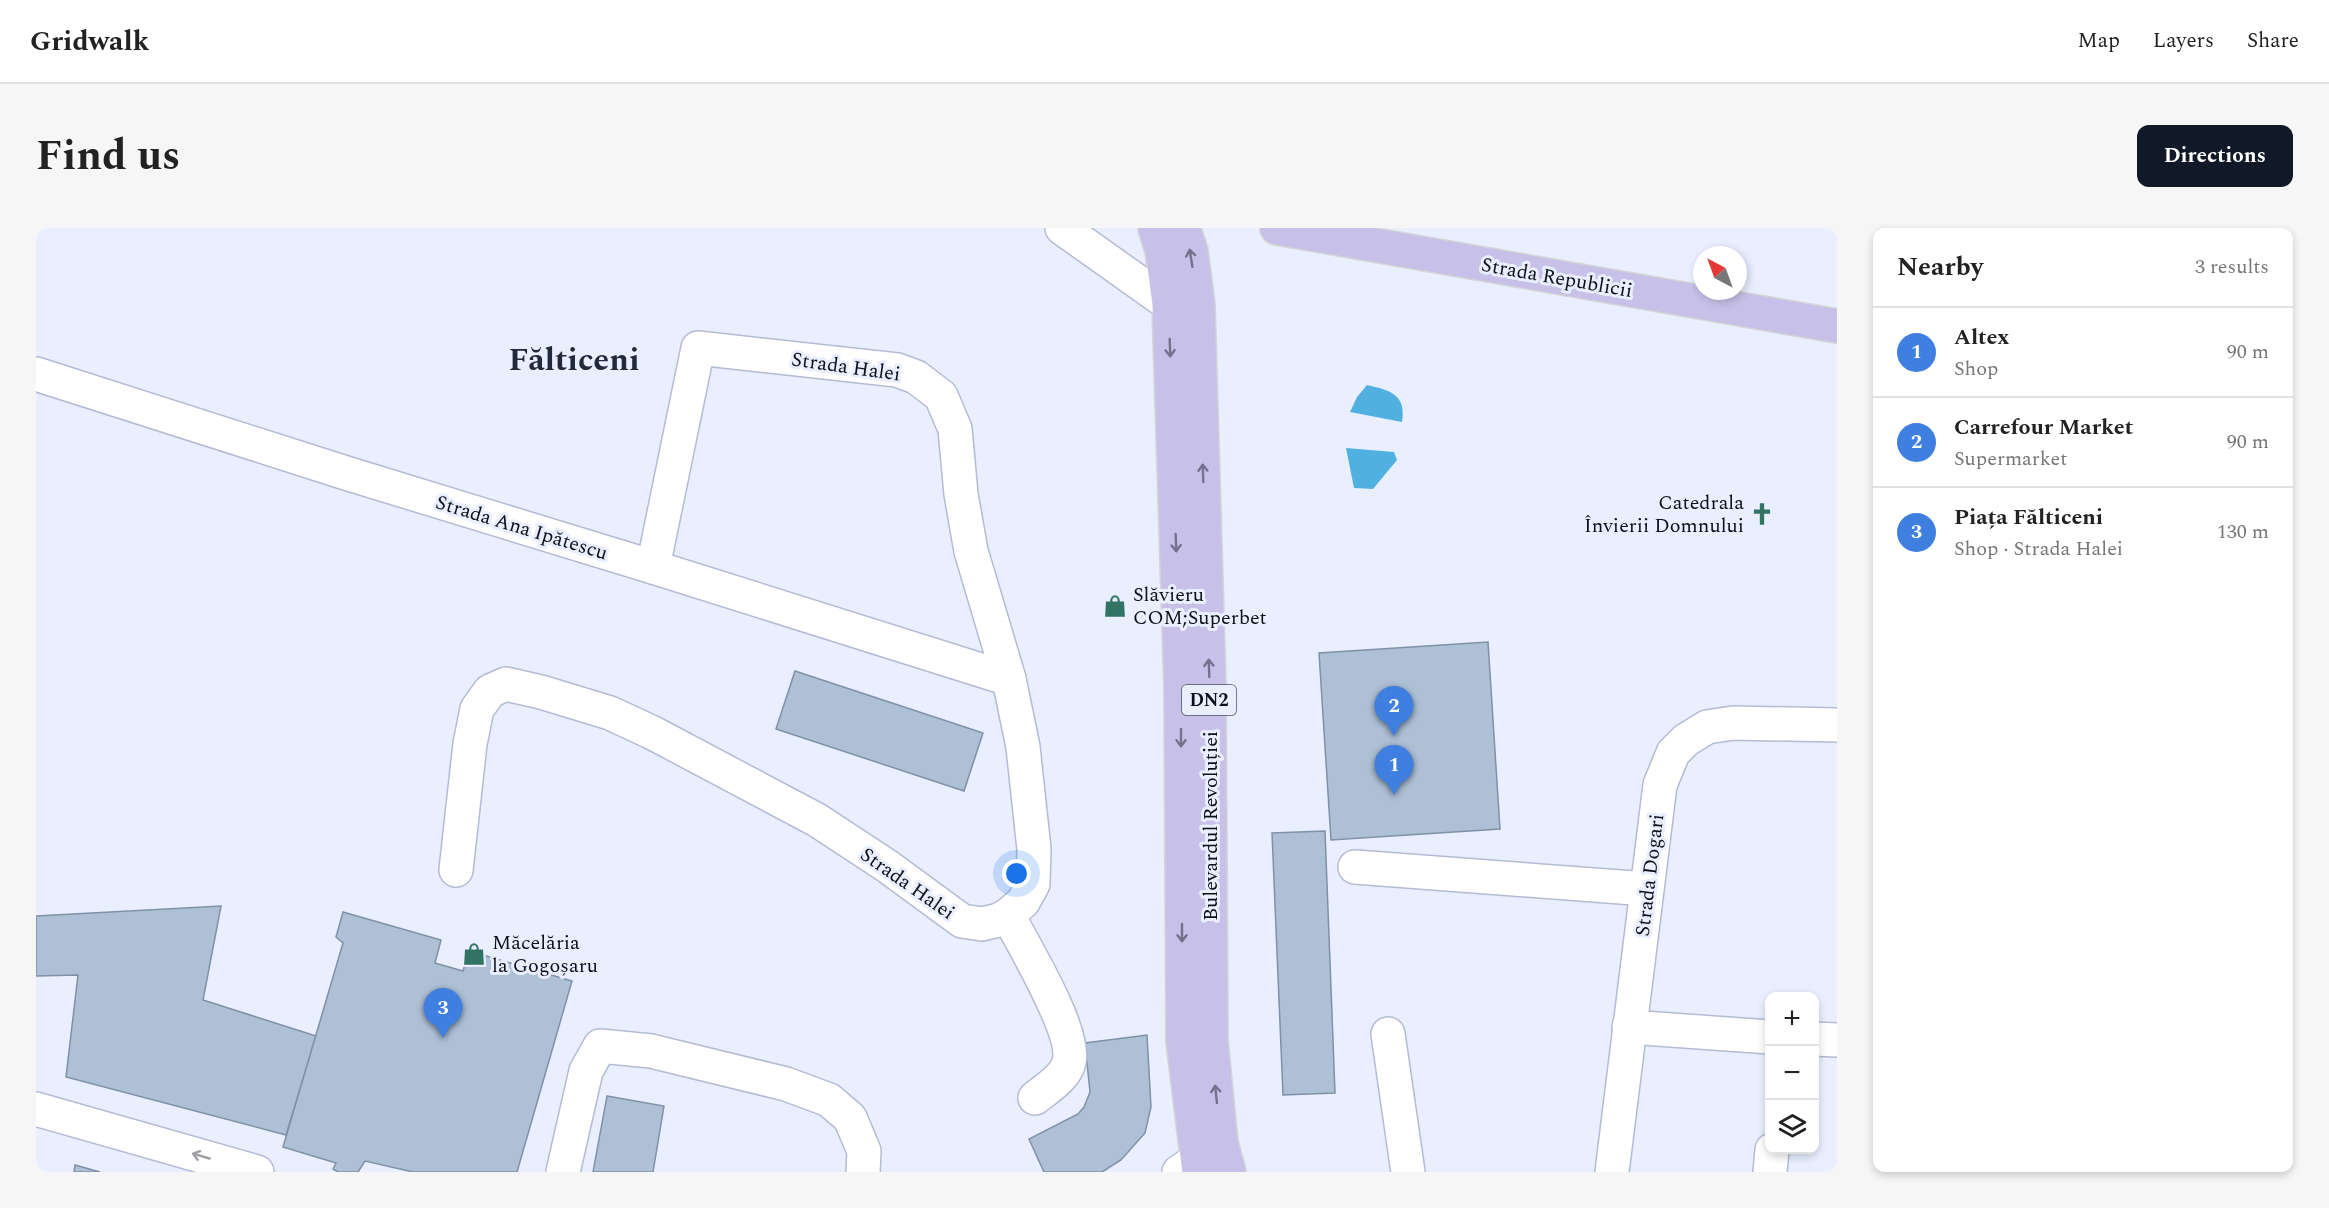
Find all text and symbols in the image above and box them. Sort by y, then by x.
text: Gridwalk [30,20,149,63]
text: Map [2078,25,2120,57]
text: Layers [2153,25,2214,57]
text: Share [2247,25,2299,57]
text: Find us [36,125,180,188]
button: Directions [2137,125,2293,187]
north arrow [1693,246,1747,300]
text: Nearby [1897,247,1983,287]
one-way arrow [1185,248,1196,268]
street label: Strada Republicii [1479,250,1635,306]
text: 3 results [2195,252,2269,282]
text: Altex [1954,321,2009,354]
district label: Fălticeni [508,336,640,385]
one-way arrow [1164,337,1176,357]
text: 1 [1911,337,1922,367]
text: 90 m [2227,337,2269,367]
street label: Strada Halei [789,345,902,389]
text: Shop [1954,354,1998,384]
text: Carrefour Market [1954,411,2133,444]
text: 2 [1911,427,1922,457]
text: 90 m [2227,427,2269,457]
text: Supermarket [1954,444,2067,474]
one-way arrow [1197,463,1209,483]
street label: Strada Ana Ipătescu [432,488,611,568]
place label: Catedrala Învierii Domnului [1584,488,1744,541]
church icon: Catedrala Învierii Domnului [1749,501,1775,527]
text: Piața Fălticeni [1954,501,2103,534]
text: 3 [1911,517,1922,547]
text: 130 m [2217,517,2269,547]
one-way arrow [1171,532,1182,552]
text: Shop · Strada Halei [1954,534,2123,564]
place label: Slăvieru COM;Superbet [1133,580,1267,633]
shop icon: Slăvieru COM;Superbet [1102,593,1128,619]
one-way arrow [1203,658,1214,678]
road number: DN2 [1182,685,1236,715]
pin: 2 [1374,686,1414,736]
one-way arrow [1175,727,1187,747]
street label: Bulevardul Revoluției [1196,731,1226,921]
pin: 1 [1374,746,1414,795]
street label: Strada Dogari [1628,812,1672,938]
street label: Strada Halei [854,840,961,928]
your location [1002,859,1031,888]
one-way arrow [1177,922,1188,942]
place label: Măcelăria la Gogoșaru [492,928,598,981]
shop icon: Măcelăria la Gogoșaru [461,941,487,967]
pin: 3 [424,988,462,1038]
map controls [1765,992,1819,1154]
button: + [1765,992,1819,1046]
button: − [1765,1046,1819,1100]
one-way arrow [1211,1084,1222,1104]
button: layers [1765,1100,1819,1154]
one-way arrow [192,1150,211,1161]

